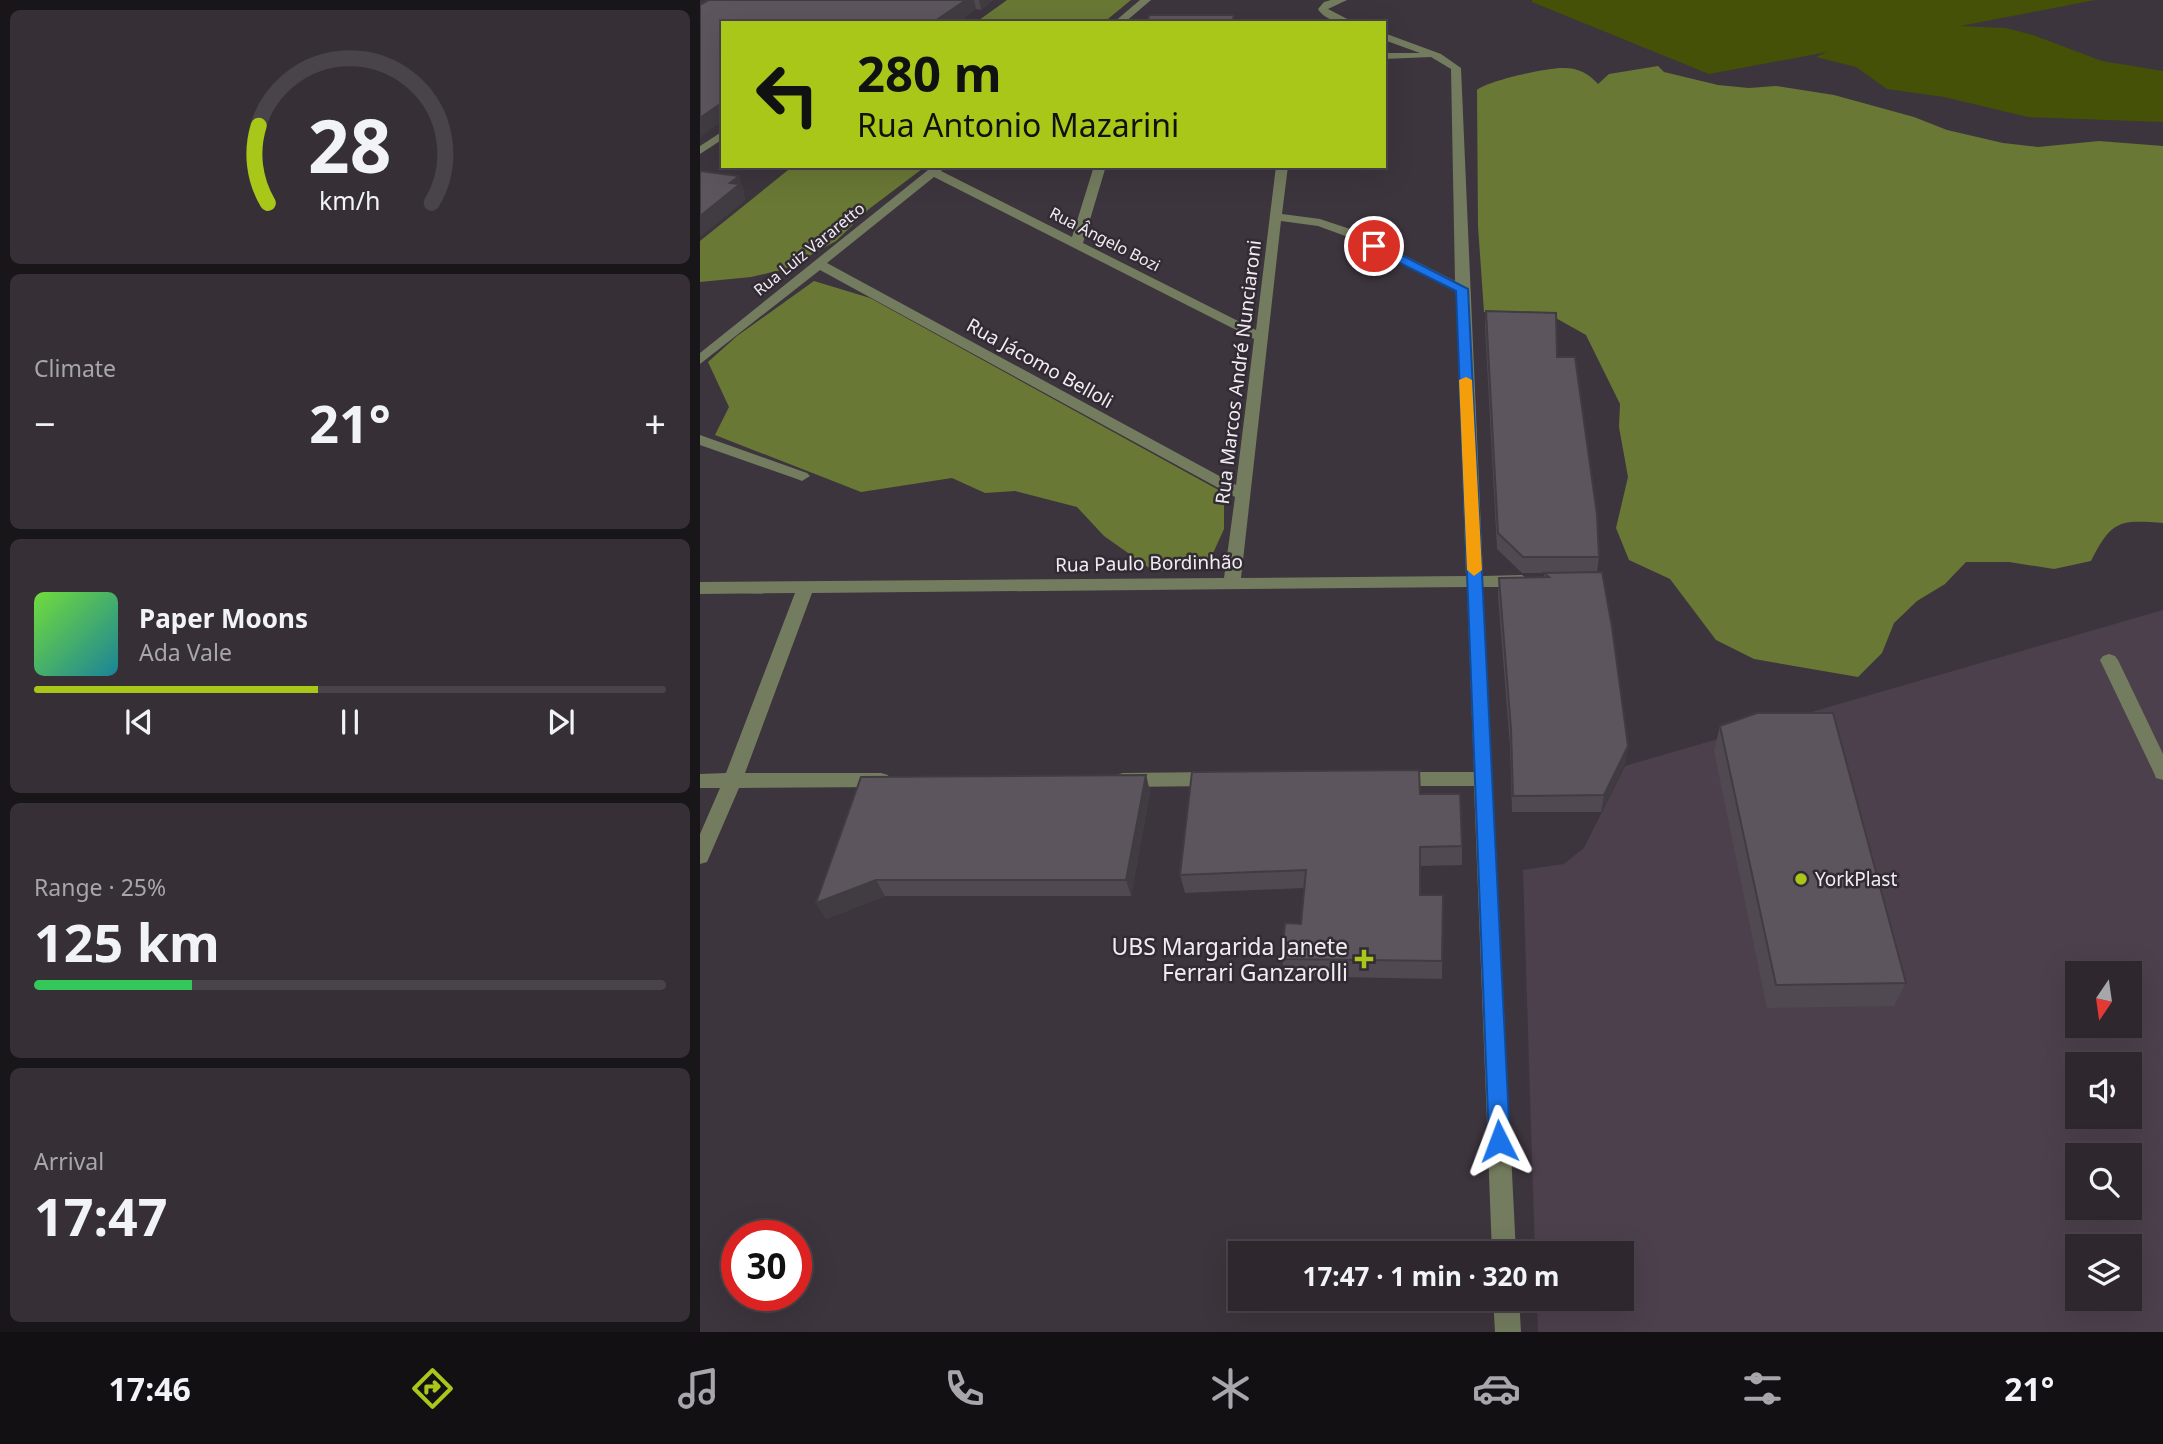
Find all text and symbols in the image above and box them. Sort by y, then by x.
text: 280 m [857,40,1002,106]
icon: left [742,49,833,140]
text: 28 [308,96,392,195]
text: Rua Antonio Mazarini [857,103,1179,146]
text: km/h [319,183,381,217]
street label: Rua Luiz Vararetto [749,197,869,301]
street label: Rua Ângelo Bozi [1046,202,1164,276]
pin [1344,216,1404,276]
icon: arrive [1355,227,1393,265]
street label: Rua Marcos André Nunciaroni [1209,238,1267,506]
street label: Rua Jácomo Belloli [962,312,1118,414]
text: Climate [34,352,116,384]
text: 21° [309,387,391,458]
text: − [34,397,56,449]
text: + [644,397,666,449]
street label: Rua Paulo Bordinhão [1055,548,1243,578]
text: Paper Moons [139,600,308,636]
text: Ada Vale [139,636,232,668]
icon: previous [120,703,158,741]
icon: pause [331,703,369,741]
icon: next [542,703,580,741]
place label: YorkPlast [1815,866,1897,892]
text: Range · 25% [34,871,166,903]
marker: YorkPlast [1793,871,1809,887]
text: 125 km [34,906,220,977]
place label: UBS Margarida Janete Ferrari Ganzarolli [1111,930,1348,988]
marker: UBS Margarida Janete Ferrari Ganzarolli [1354,949,1374,969]
north arrow [2065,961,2142,1038]
map controls [2065,961,2142,1311]
button: sound [2065,1052,2142,1129]
position arrow [1462,1104,1536,1178]
button: search [2065,1143,2142,1220]
text: Arrival [34,1145,104,1177]
text: 17:47 [34,1180,168,1251]
speed limit sign: 30 [721,1220,812,1311]
button: layers [2065,1234,2142,1311]
text: 17:47 · 1 min · 320 m [1303,1258,1559,1294]
icon: directions [408,1364,457,1413]
icon: music [674,1364,723,1413]
icon: phone [940,1364,989,1413]
icon: climate [1206,1364,1255,1413]
icon: car [1472,1364,1521,1413]
icon: filters [1738,1364,1787,1413]
text: 17:46 [109,1367,191,1410]
text: 21° [2004,1367,2054,1410]

